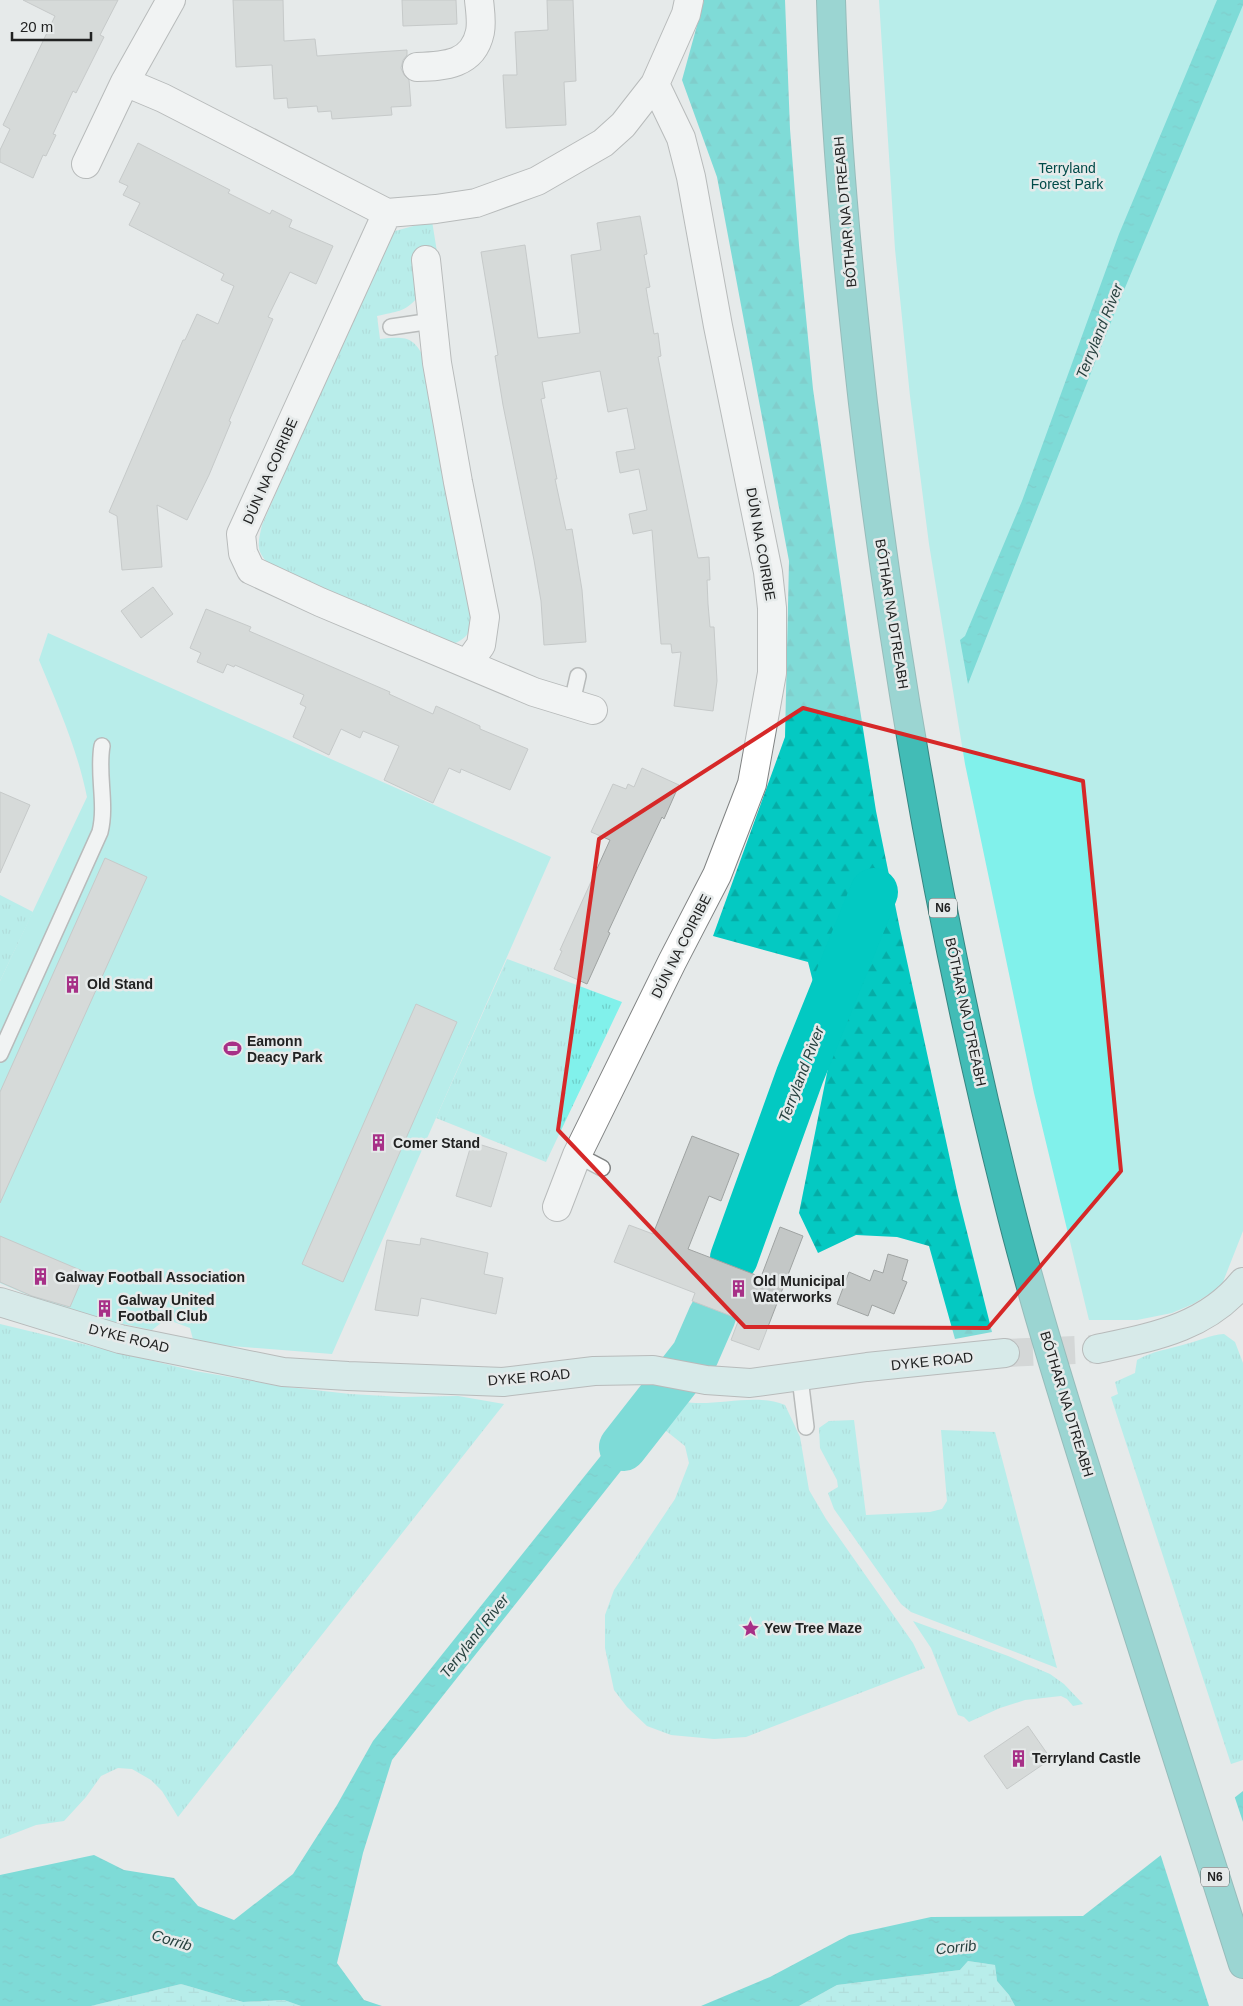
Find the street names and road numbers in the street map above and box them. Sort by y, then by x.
street label: BÓTHAR NA DTREABH [830,136,860,288]
street label: DÚN NA COIRIBE [239,416,301,526]
street label: DÚN NA COIRIBE [743,486,779,602]
street label: BÓTHAR NA DTREABH [872,538,912,690]
street label: DÚN NA COIRIBE [648,891,714,1001]
road number: N6 [929,898,957,918]
street label: BÓTHAR NA DTREABH [942,936,990,1088]
street label: DYKE ROAD [87,1320,171,1356]
street label: BÓTHAR NA DTREABH [1037,1329,1097,1479]
street label: DYKE ROAD [890,1349,974,1373]
street label: DYKE ROAD [487,1365,571,1389]
road number: N6 [1201,1868,1229,1886]

